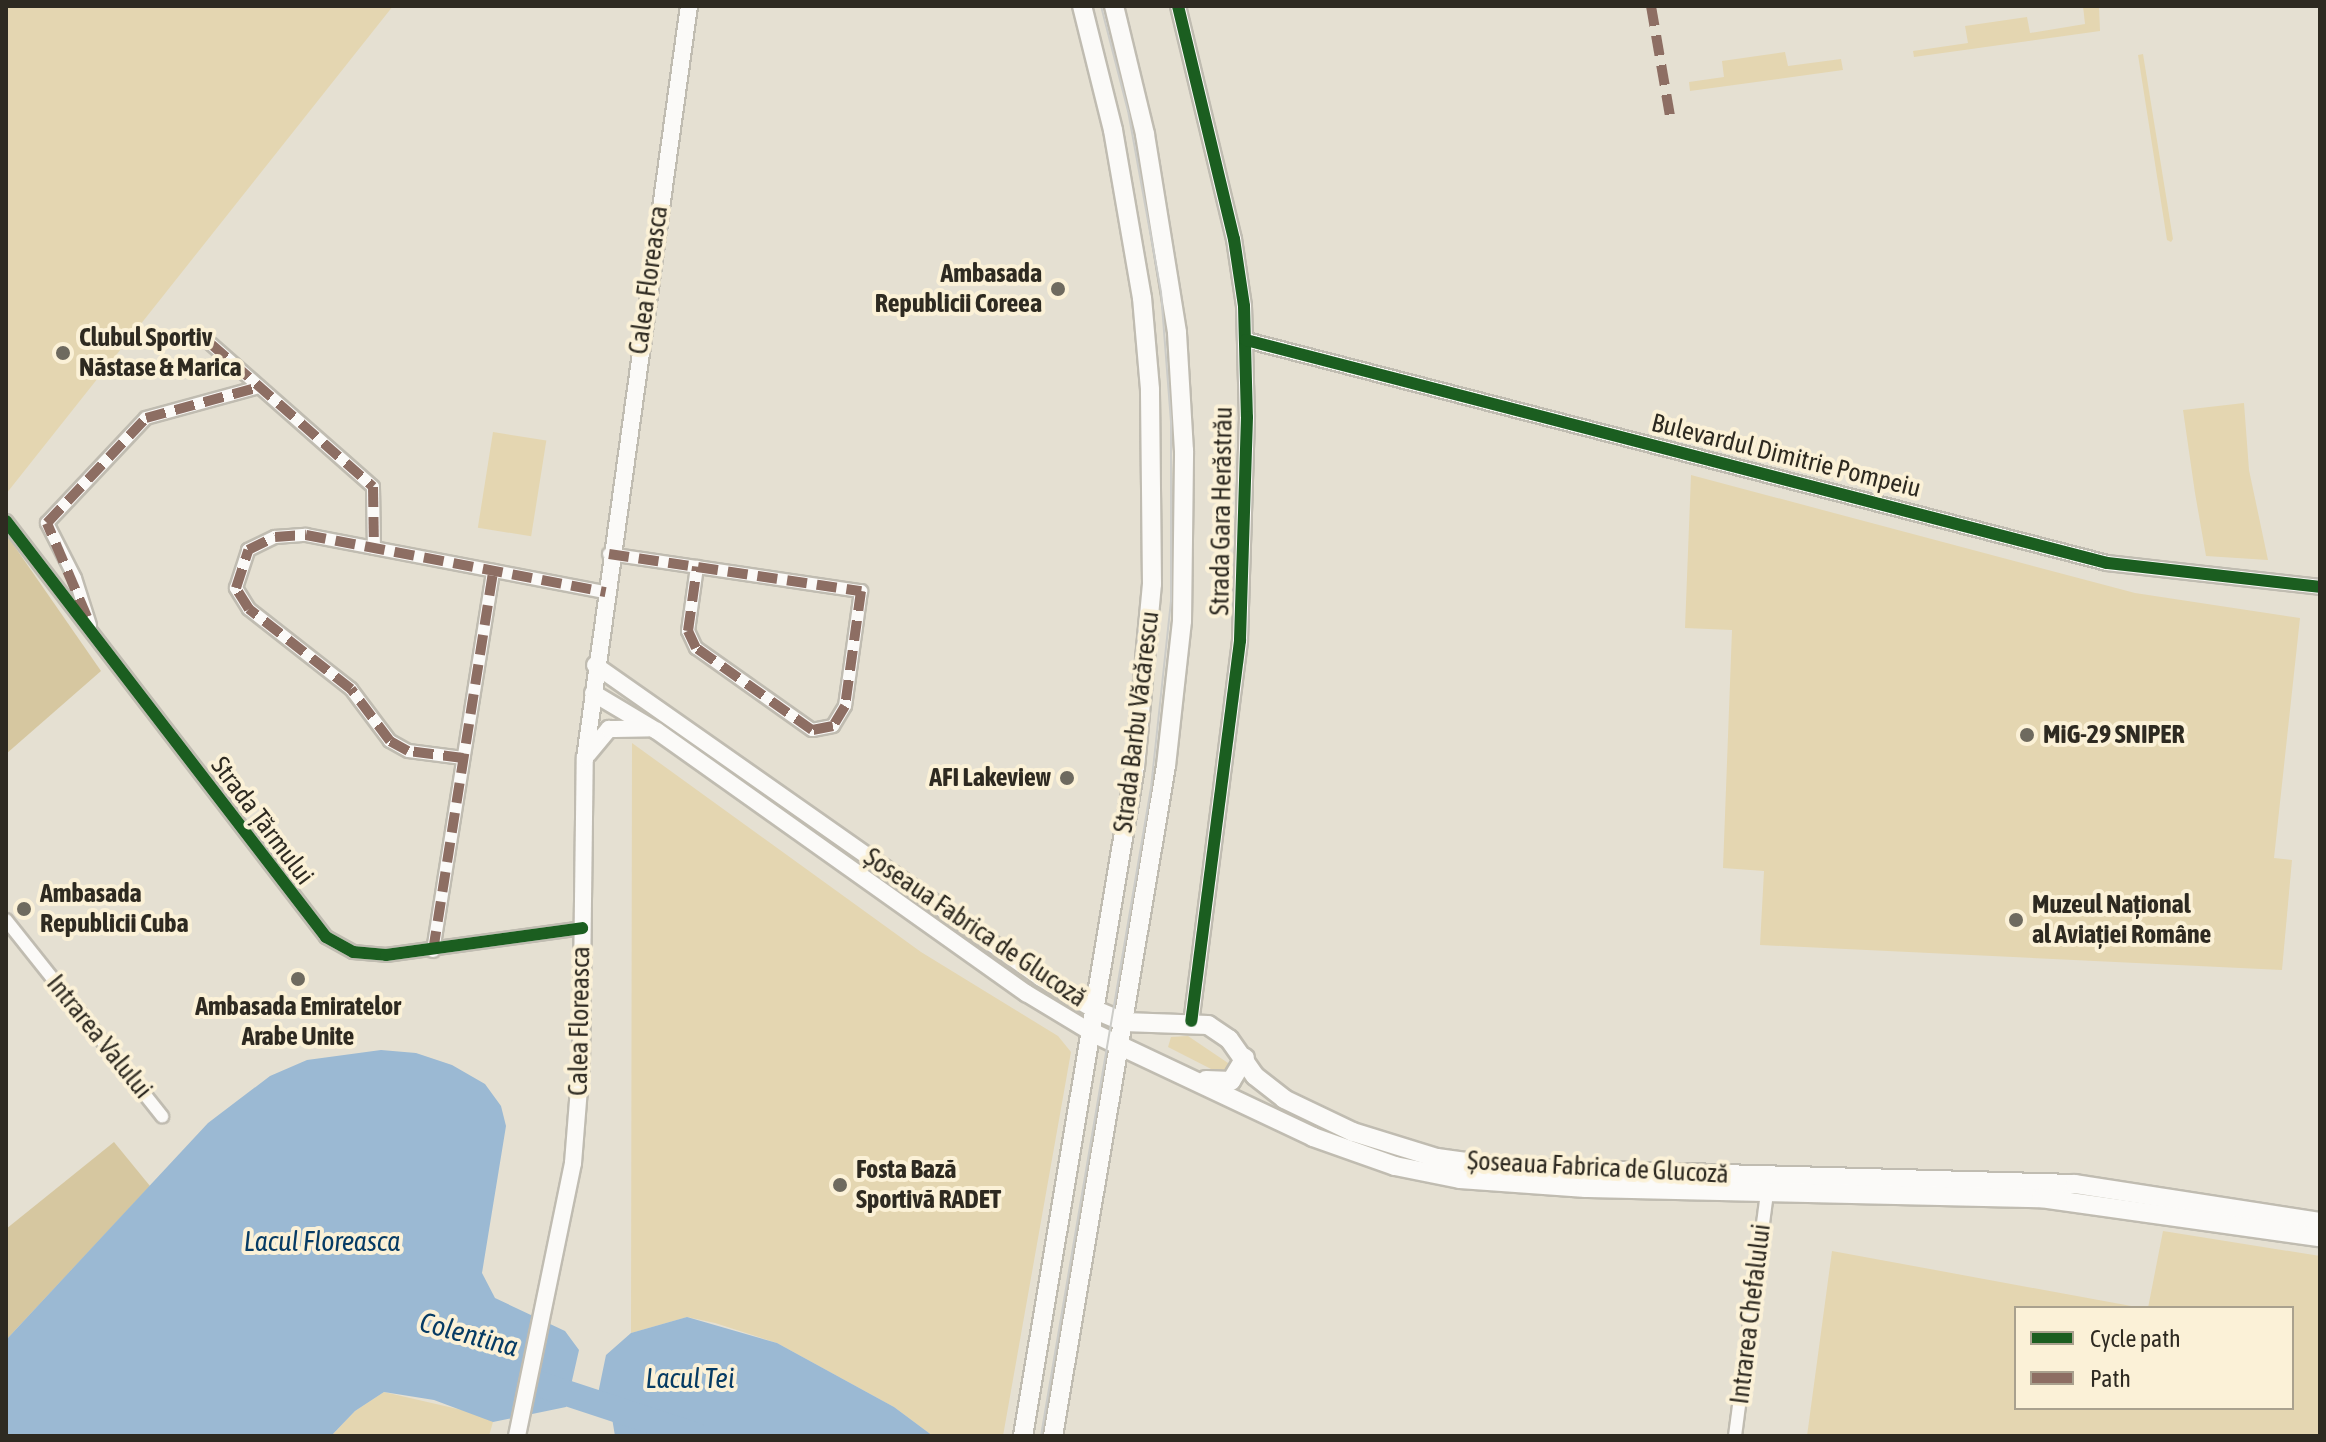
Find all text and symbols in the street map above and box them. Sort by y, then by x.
street label: Calea Floreasca [623,204,675,356]
place label: Ambasada Republicii Coreea [875,258,1042,320]
marker: Ambasada Republicii Coreea [1049,280,1067,298]
place label: Clubul Sportiv Năstase & Marica [79,322,242,384]
marker: Clubul Sportiv Năstase & Marica [54,344,72,362]
street label: Strada Gara Herăstrău [1205,406,1239,616]
street label: Bulevardul Dimitrie Pompeiu [1648,407,1924,505]
street label: Strada Barbu Văcărescu [1108,610,1166,834]
place label: MiG-29 SNIPER [2043,719,2184,751]
marker: MiG-29 SNIPER [2018,726,2036,744]
street label: Strada Țărmului [204,751,320,891]
place label: AFI Lakeview [929,762,1051,794]
marker: AFI Lakeview [1058,769,1076,787]
street label: Șoseaua Fabrica de Glucoză [858,842,1092,1014]
place label: Ambasada Republicii Cuba [40,878,189,940]
place label: Muzeul Național al Aviației Române [2032,889,2211,950]
marker: Ambasada Republicii Cuba [15,900,33,918]
marker: Muzeul Național al Aviației Române [2007,911,2025,929]
street label: Calea Floreasca [563,946,597,1096]
street label: Intrarea Valului [40,969,158,1105]
marker: Ambasada Emiratelor Arabe Unite [289,970,307,988]
place label: Ambasada Emiratelor Arabe Unite [195,991,401,1052]
street label: Șoseaua Fabrica de Glucoză [1467,1146,1729,1190]
place label: Fosta Bază Sportivă RADET [856,1154,1001,1216]
marker: Fosta Bază Sportivă RADET [831,1176,849,1194]
street label: Intrarea Chefalului [1724,1222,1778,1406]
water label: Lacul Floreasca [244,1224,400,1258]
water label: Colentina [416,1305,522,1363]
legend [2014,1306,2294,1410]
text: Cycle path [2090,1325,2181,1352]
water label: Lacul Tei [646,1361,734,1395]
text: Path [2090,1365,2131,1392]

